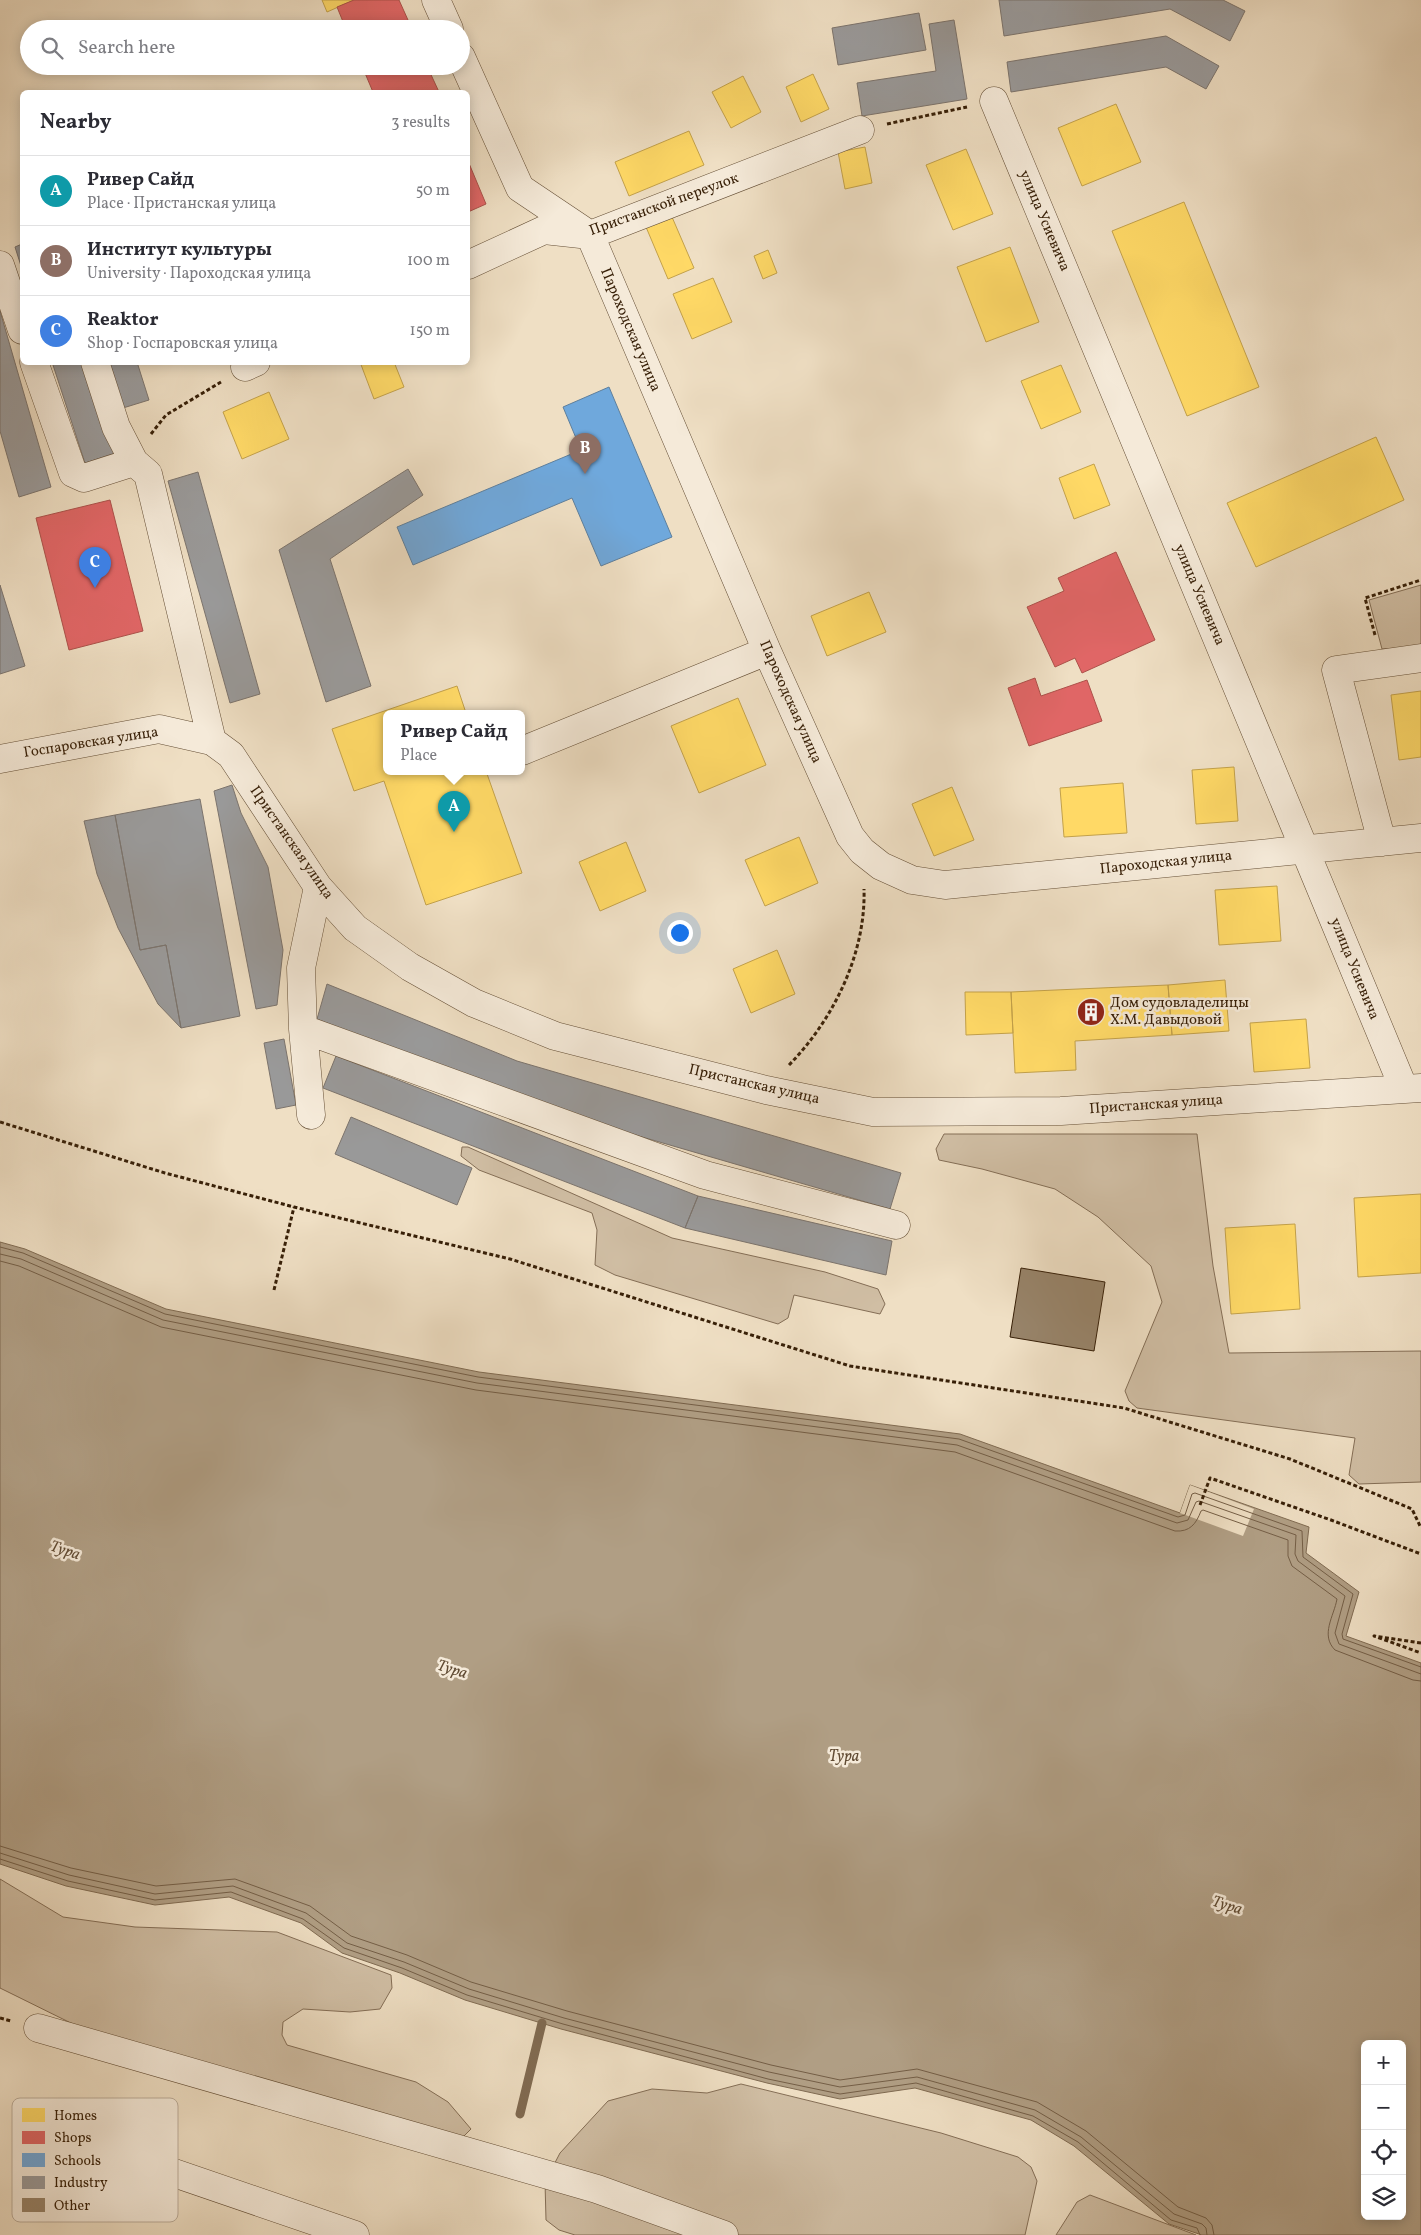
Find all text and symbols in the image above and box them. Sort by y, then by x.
search box [20,20,470,75]
icon: search [38,34,66,62]
text: Search here [78,35,175,61]
text: Nearby [40,108,111,137]
text: 3 results [391,112,450,134]
text: Ривер Сайд [87,167,194,193]
street label: улица Усиевича [1013,167,1075,275]
street label: Пристанской переулок [586,168,742,242]
text: A [50,180,62,202]
text: 50 m [416,180,450,202]
text: Place · Пристанская улица [87,193,276,215]
text: Институт культуры [87,237,272,263]
text: B [51,250,61,272]
text: 100 m [407,250,450,272]
text: University · Пароходская улица [87,263,311,285]
street label: Пароходская улица [594,265,666,395]
text: Reaktor [87,307,158,333]
text: C [51,320,61,342]
text: 150 m [409,320,450,342]
text: Shop · Госпаровская улица [87,333,278,355]
pin: B [569,433,601,474]
street label: улица Усиевича [1168,541,1230,649]
pin: C [79,547,111,588]
street label: Пароходская улица [753,637,827,767]
popup [383,710,525,775]
text: Ривер Сайд [400,719,508,745]
street label: Госпаровская улица [22,722,160,764]
text: Place [400,745,437,767]
street label: Пристанская улица [244,782,338,904]
pin: A [438,791,470,832]
street label: Пароходская улица [1099,846,1233,880]
street label: улица Усиевича [1324,915,1384,1023]
your location [667,920,693,946]
place label: Дом судовладелицы Х.М. Давыдовой [1110,993,1249,1031]
building icon: Дом судовладелицы Х.М. Давыдовой [1076,997,1106,1027]
street label: Пристанская улица [686,1060,822,1110]
street label: Пристанская улица [1088,1090,1224,1120]
water label: Тура [47,1536,83,1566]
water label: Тура [434,1655,470,1685]
water label: Тура [829,1746,860,1768]
water label: Тура [1209,1891,1245,1921]
map controls [1361,2040,1406,2220]
button: + [1361,2040,1406,2085]
button: − [1361,2085,1406,2130]
legend [12,2098,178,2222]
text: Homes [54,2107,97,2126]
text: Shops [54,2129,92,2148]
button: locate [1361,2130,1406,2175]
text: Schools [54,2152,101,2171]
text: Industry [54,2174,108,2193]
button: layers [1361,2175,1406,2220]
text: Other [54,2197,90,2216]

